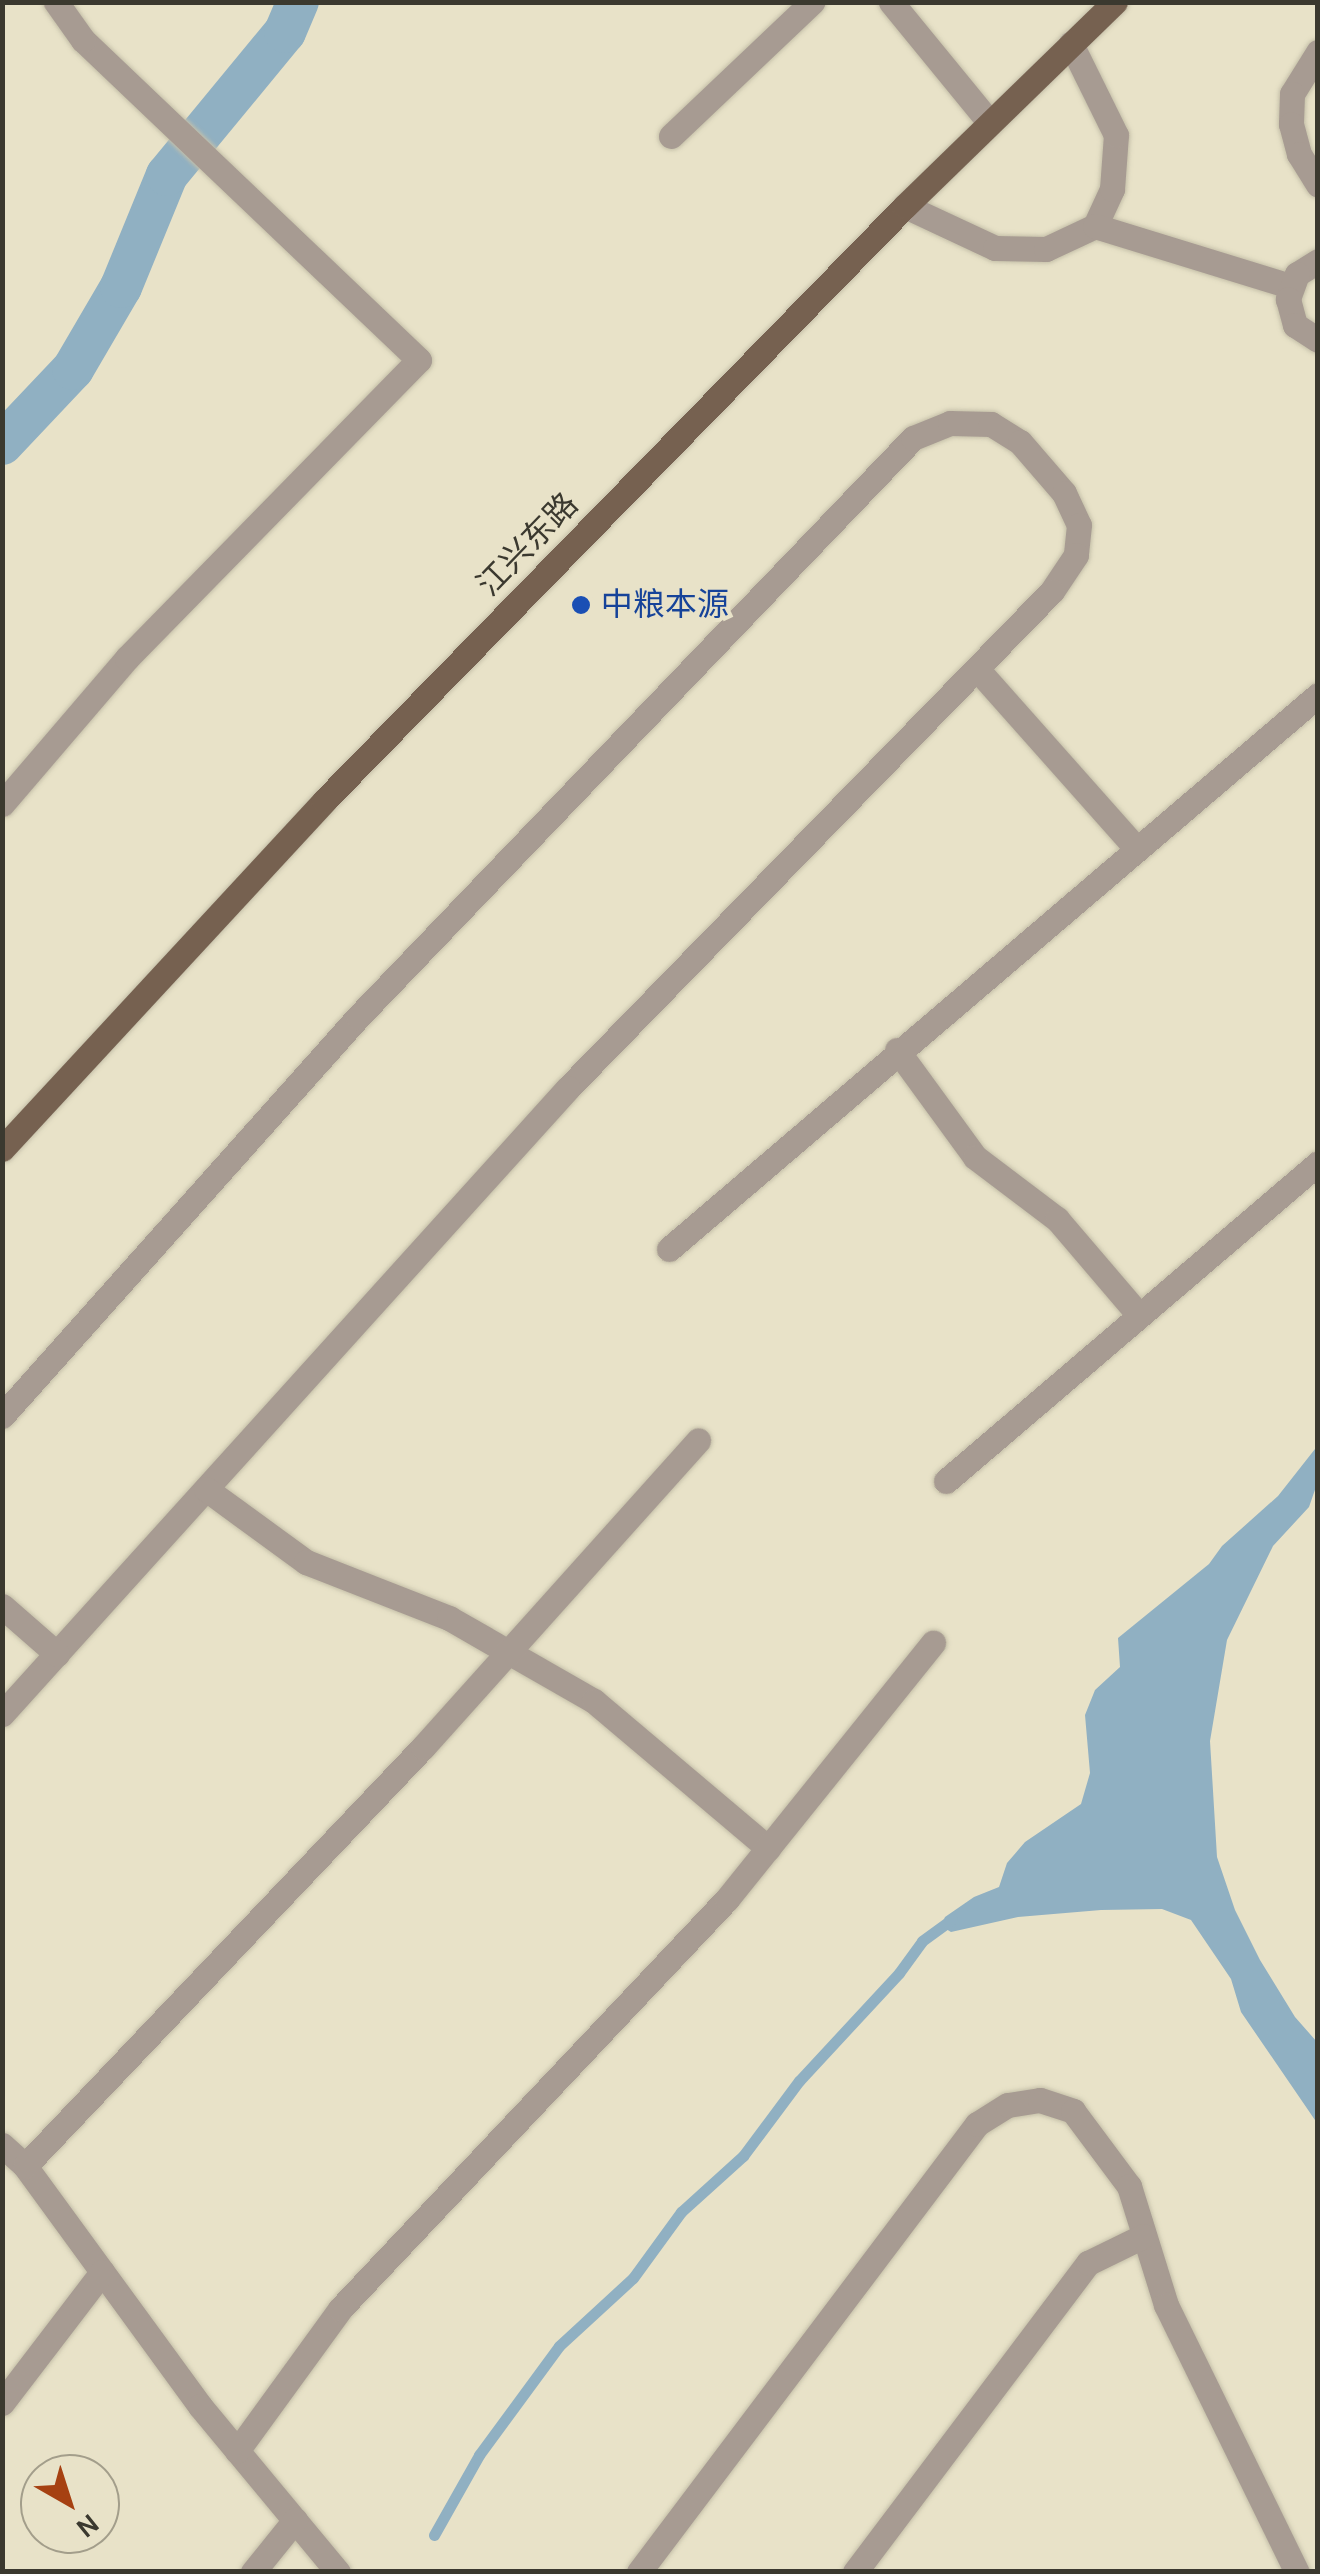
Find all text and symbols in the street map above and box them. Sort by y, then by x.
street label: 江兴东路 [470,486,586,604]
place label: 中粮本源 [601,586,729,624]
marker: 中粮本源 [570,594,592,616]
north arrow [20,2454,120,2554]
text: N [70,2507,106,2545]

